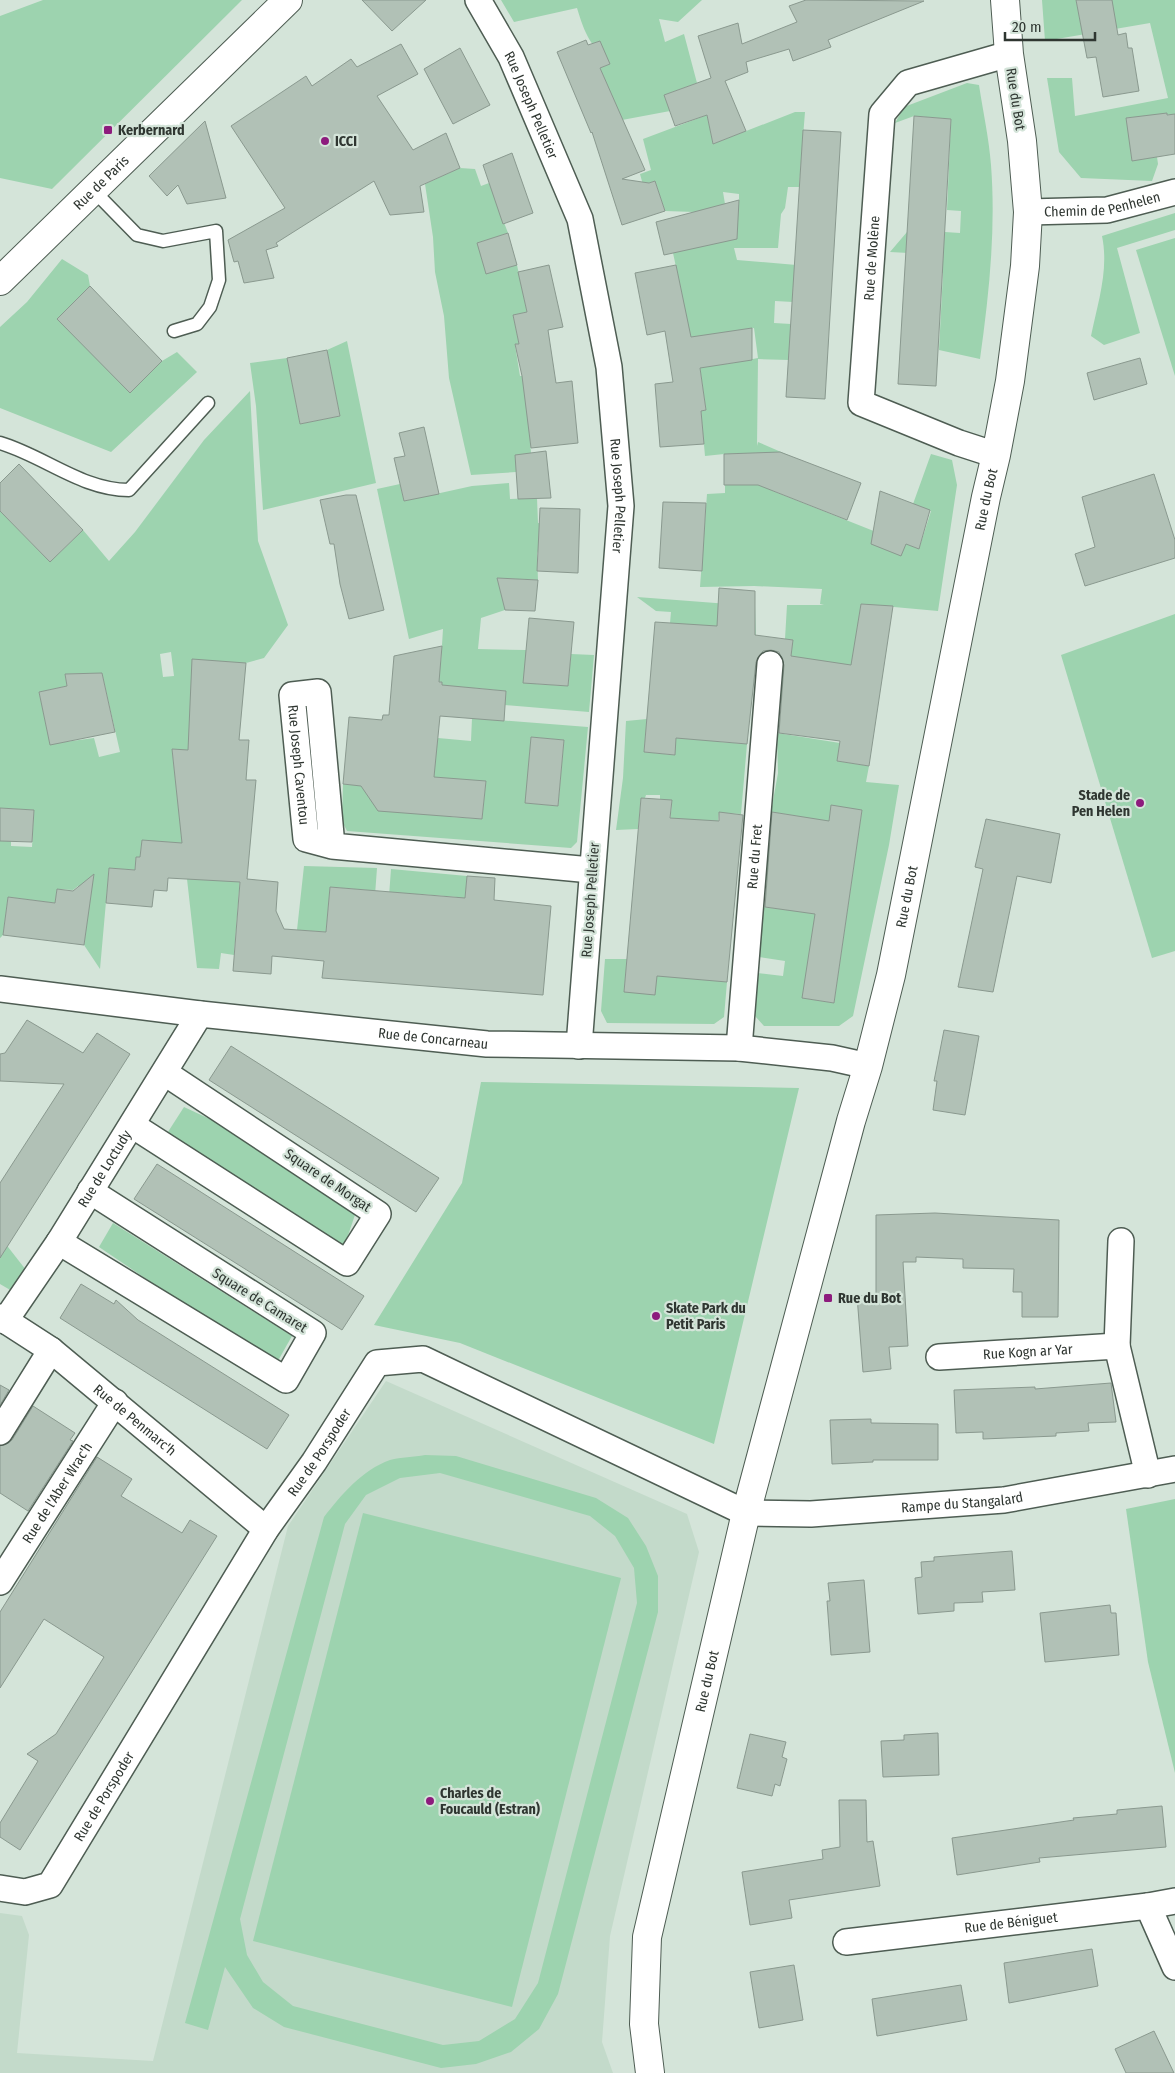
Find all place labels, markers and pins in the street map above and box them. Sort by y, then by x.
place label: Kerbernard [118,122,185,139]
marker: Kerbernard [102,124,114,136]
place label: ICCI [335,133,357,150]
marker: ICCI [319,135,331,147]
place label: Stade de Pen Helen [1072,787,1130,820]
marker: Stade de Pen Helen [1134,797,1146,809]
place label: Rue du Bot [838,1290,902,1307]
marker: Rue du Bot [822,1292,834,1304]
place label: Skate Park du Petit Paris [666,1300,746,1333]
marker: Skate Park du Petit Paris [650,1310,662,1322]
place label: Charles de Foucauld (Estran) [440,1785,540,1818]
marker: Charles de Foucauld (Estran) [424,1795,436,1807]

